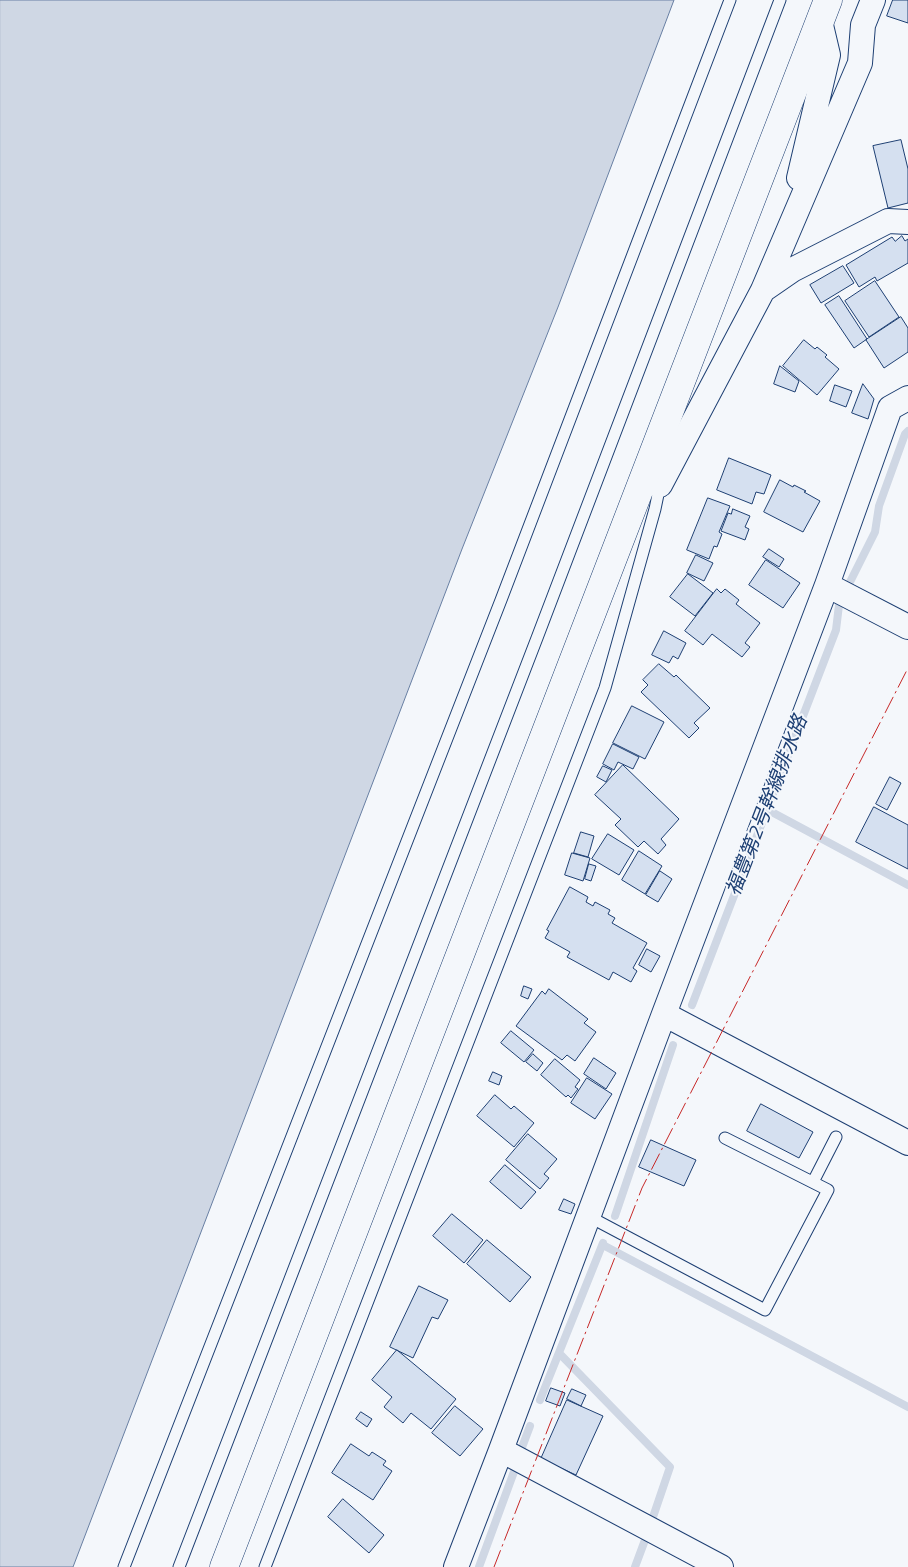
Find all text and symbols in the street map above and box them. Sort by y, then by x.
water label: 福豊第2号幹線排水路 [723,712,813,900]

